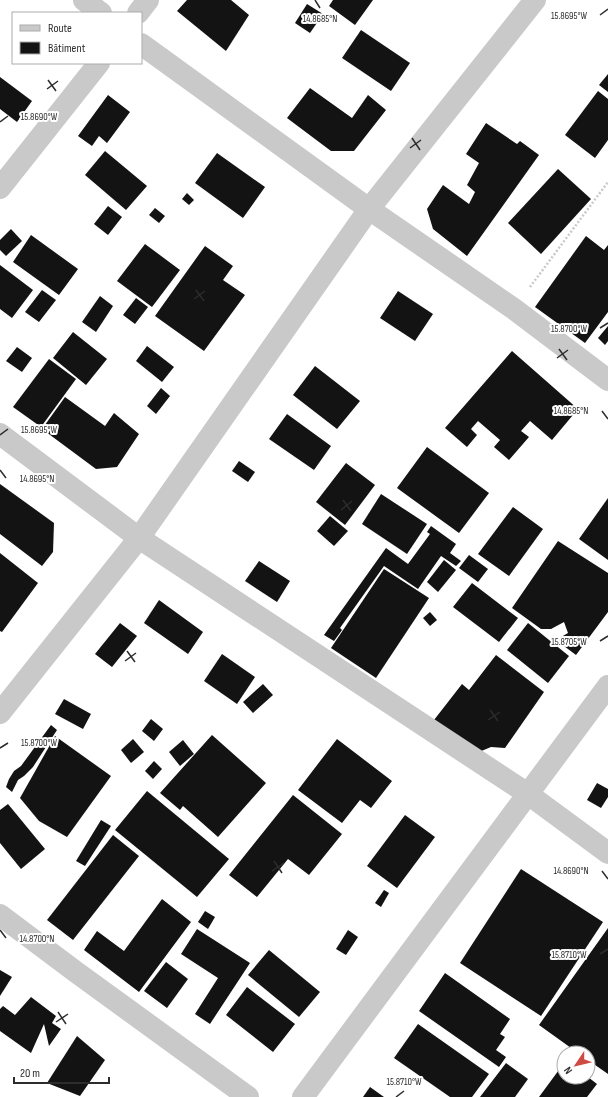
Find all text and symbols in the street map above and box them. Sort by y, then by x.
text: 15.8695°W [551,10,587,22]
legend [12,12,142,64]
text: 14.8685°N [303,13,337,25]
text: Route [48,21,72,36]
text: Bâtiment [48,41,86,56]
text: 15.8690°W [21,111,58,123]
text: 15.8700°W [551,323,588,335]
text: 14.8685°N [554,405,588,417]
text: 15.8695°W [21,424,57,436]
text: 14.8695°N [20,473,54,485]
text: 15.8705°W [551,636,587,648]
text: 15.8700°W [21,737,58,749]
text: 14.8690°N [553,865,589,877]
text: 14.8700°N [20,933,54,945]
text: 15.8710°W [551,949,587,961]
north arrow [556,1045,596,1085]
scale bar [14,1059,109,1085]
text: N [561,1064,575,1077]
text: 20 m [20,1066,40,1081]
text: 15.8710°W [386,1076,422,1088]

